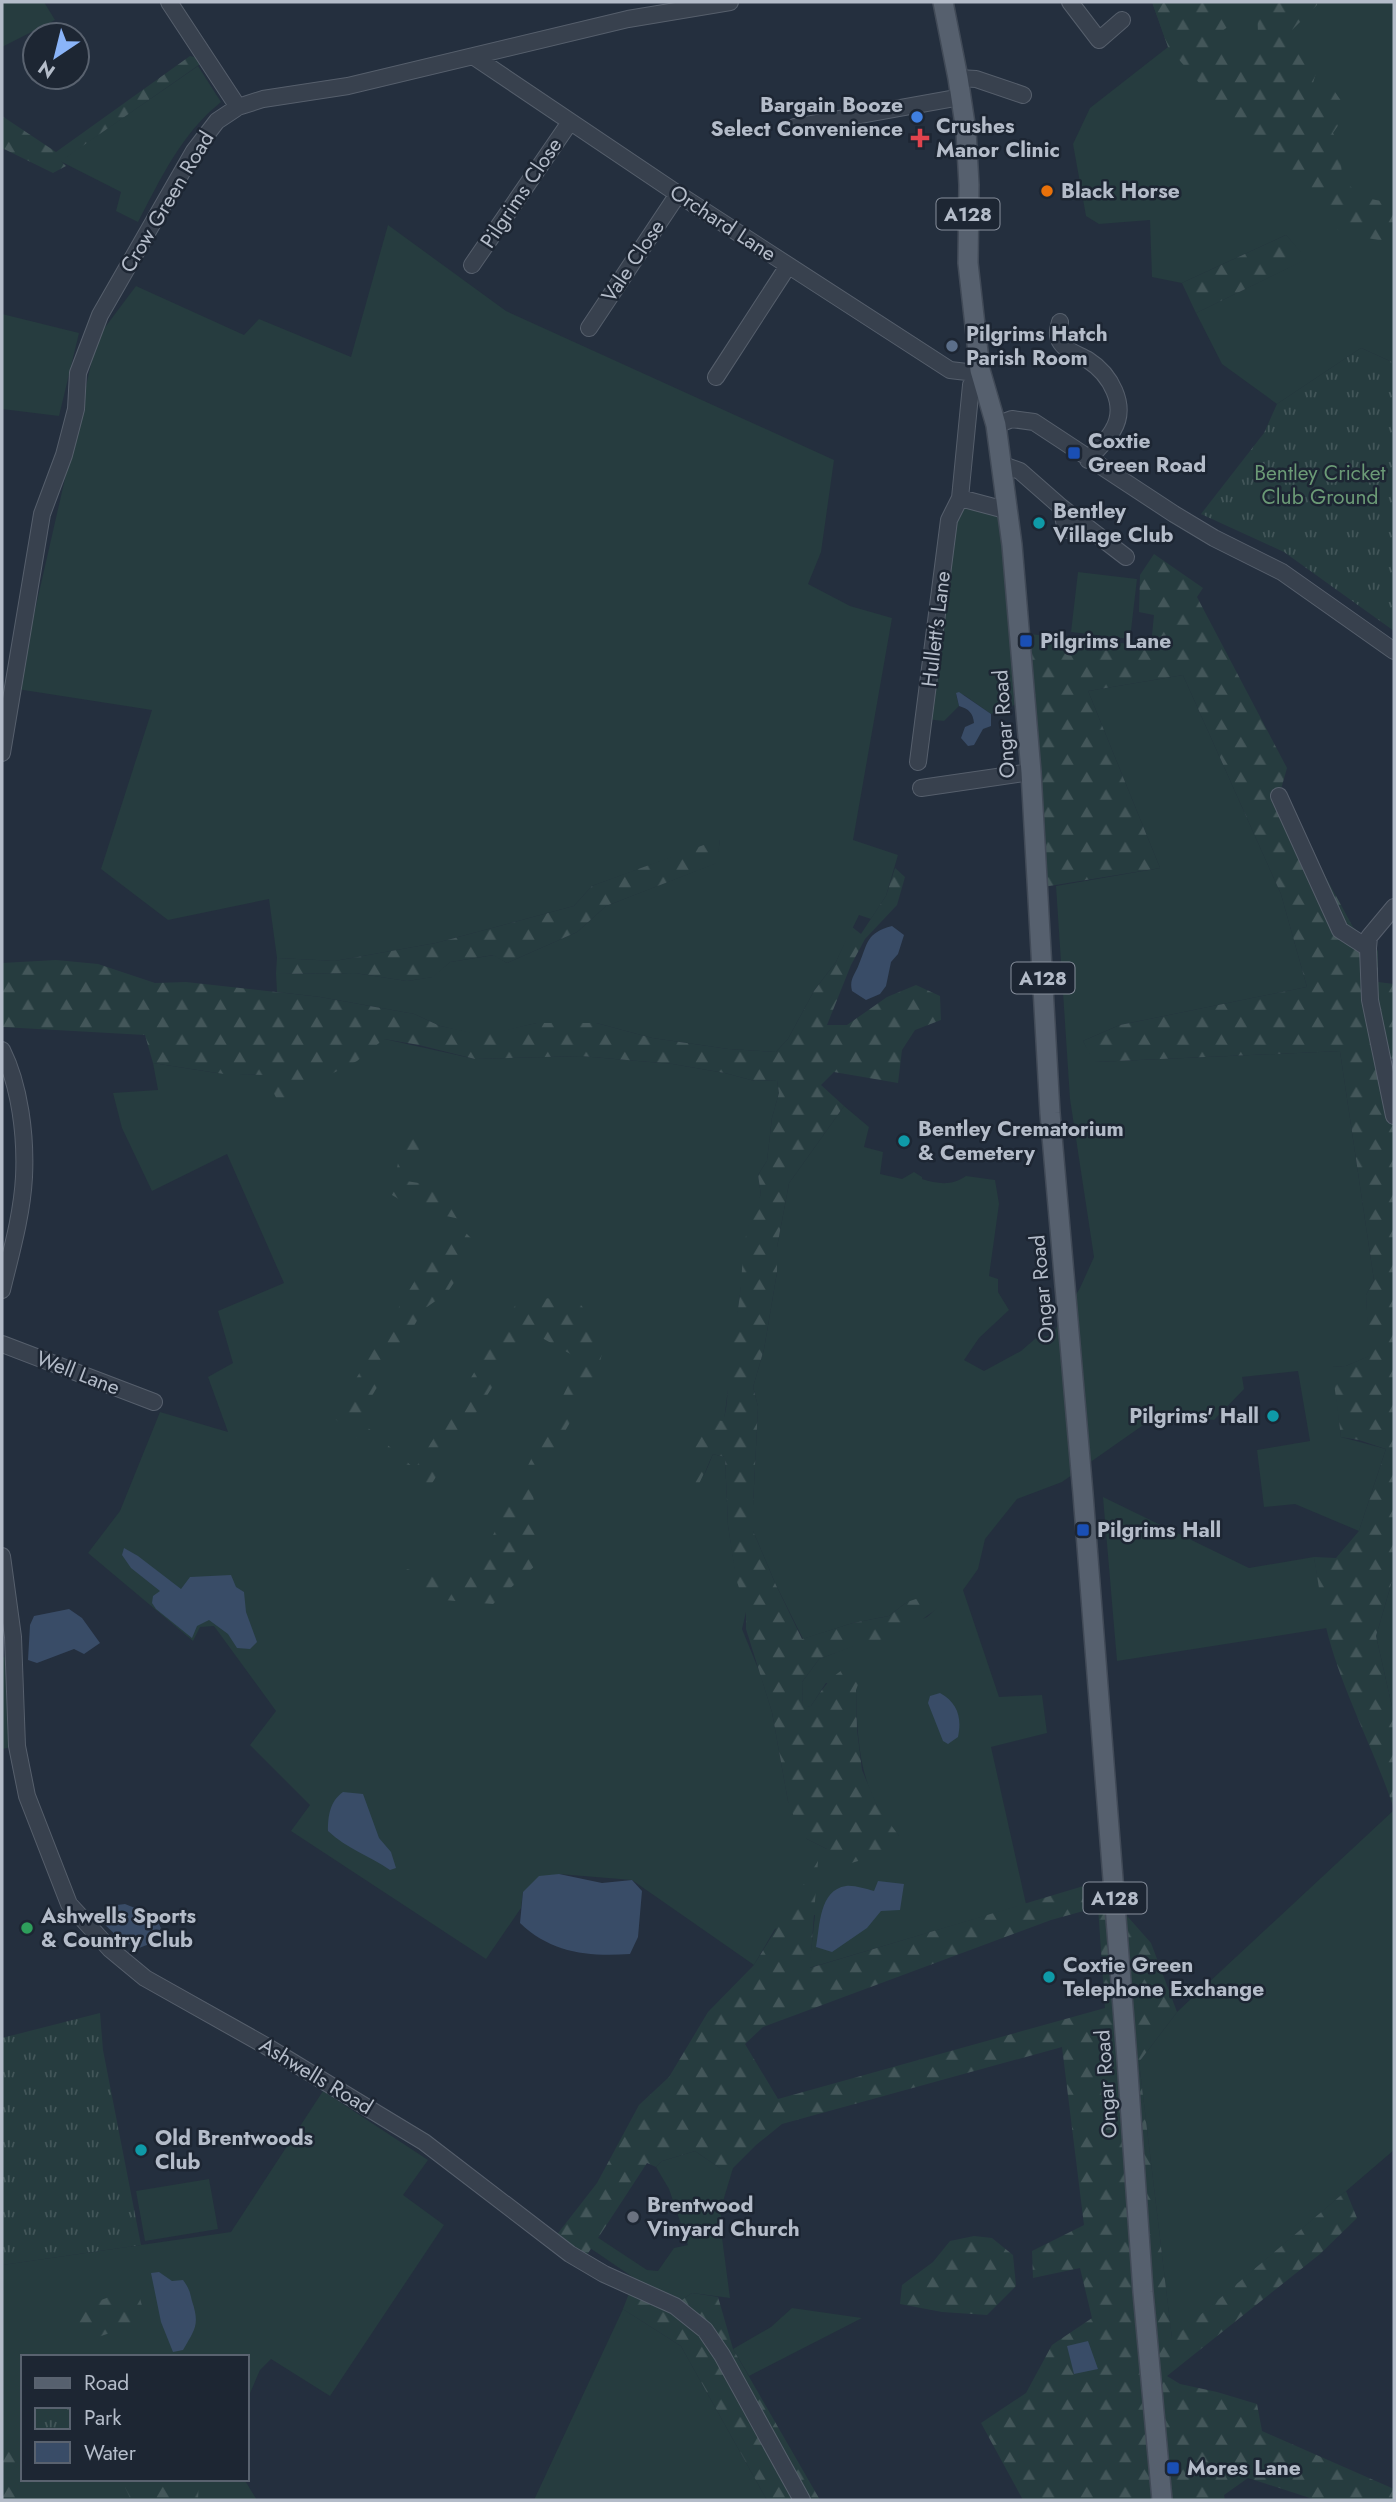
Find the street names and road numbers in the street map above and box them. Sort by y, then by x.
street label: Crow Green Road [113,126,221,278]
street label: Pilgrims Close [473,132,569,254]
street label: Orchard Lane [664,177,782,269]
road number: A128 [936,198,1000,230]
street label: Vale Close [594,214,672,308]
street label: Hullett's Lane [914,569,958,689]
street label: Ongar Road [985,669,1023,779]
road number: A128 [1012,962,1074,994]
street label: Ongar Road [1022,1234,1062,1344]
street label: Well Lane [32,1343,124,1403]
road number: A128 [1084,1882,1146,1914]
street label: Ongar Road [1087,2029,1125,2139]
street label: Ashwells Road [254,2030,378,2122]

